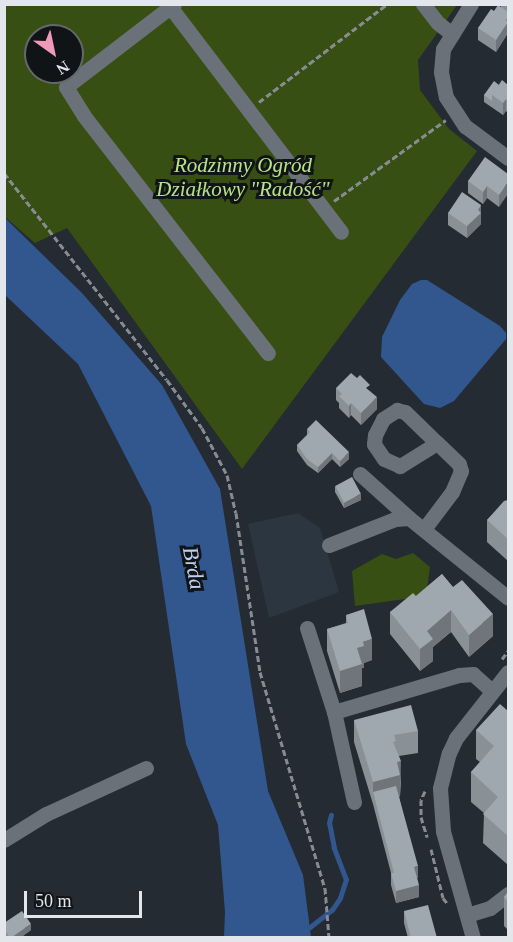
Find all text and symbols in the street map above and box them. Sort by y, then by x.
north arrow [24,24,84,84]
text: N [54,58,72,78]
park label: Rodzinny Ogród Działkowy "Radość" [156,152,330,202]
water label: Brda [177,544,211,592]
scale bar [27,879,146,917]
text: 50 m [35,891,72,911]

